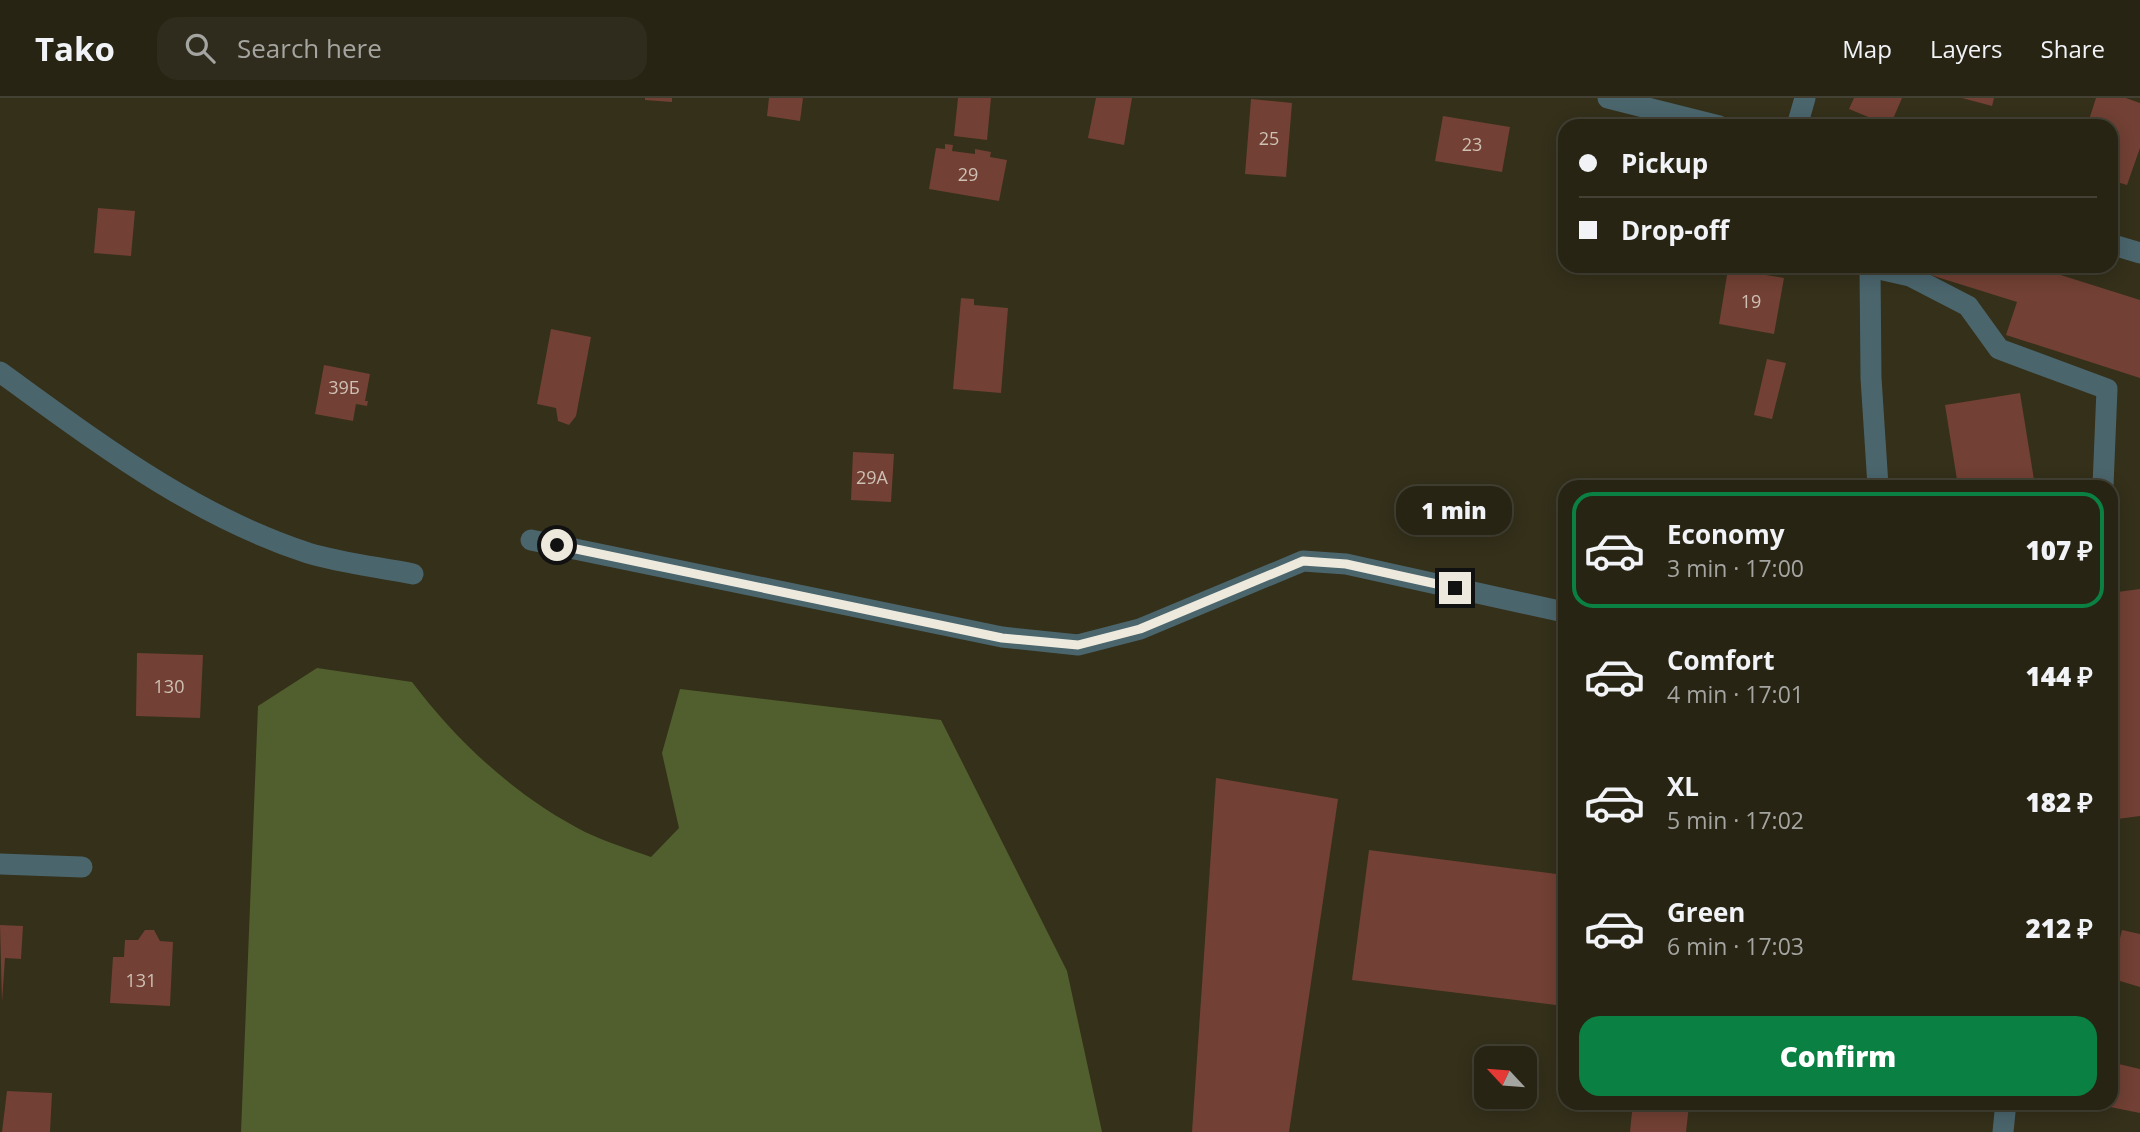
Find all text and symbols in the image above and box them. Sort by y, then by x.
search box [157,17,647,80]
text: Tako [35,26,115,71]
icon: search [181,29,219,67]
text: Search here [237,30,382,66]
text: Map [1842,32,1892,65]
text: Layers [1930,32,2003,65]
text: Share [2041,32,2105,65]
house number: 25 [1259,126,1279,150]
house number: 23 [1462,132,1482,156]
text: Pickup [1621,145,1708,181]
house number: 29 [958,162,978,186]
text: Drop-off [1621,212,1729,248]
house number: 19 [1741,289,1761,313]
house number: 39Б [328,375,360,399]
house number: 29А [856,465,889,489]
callout: 1 min [1397,486,1513,536]
text: 1 min [1421,494,1487,526]
text: Economy [1667,516,1785,552]
icon: car [1583,519,1646,582]
route start [541,529,573,561]
text: 107 ₽ [2025,532,2093,568]
text: 3 min · 17:00 [1667,552,1804,584]
route end [1439,572,1471,604]
text: Comfort [1667,642,1774,678]
icon: car [1583,645,1646,708]
text: 144 ₽ [2025,658,2093,694]
house number: 130 [154,674,184,698]
text: 4 min · 17:01 [1667,678,1804,710]
text: XL [1667,768,1699,804]
icon: car [1583,771,1646,834]
text: 182 ₽ [2025,784,2093,820]
text: 5 min · 17:02 [1667,804,1804,836]
text: Green [1667,894,1745,930]
icon: car [1583,897,1646,960]
text: 212 ₽ [2025,910,2093,946]
text: 6 min · 17:03 [1667,930,1804,962]
house number: 131 [126,968,156,992]
button: Confirm [1579,1016,2097,1096]
north arrow [1474,1046,1536,1110]
map controls [1474,1046,1537,1109]

